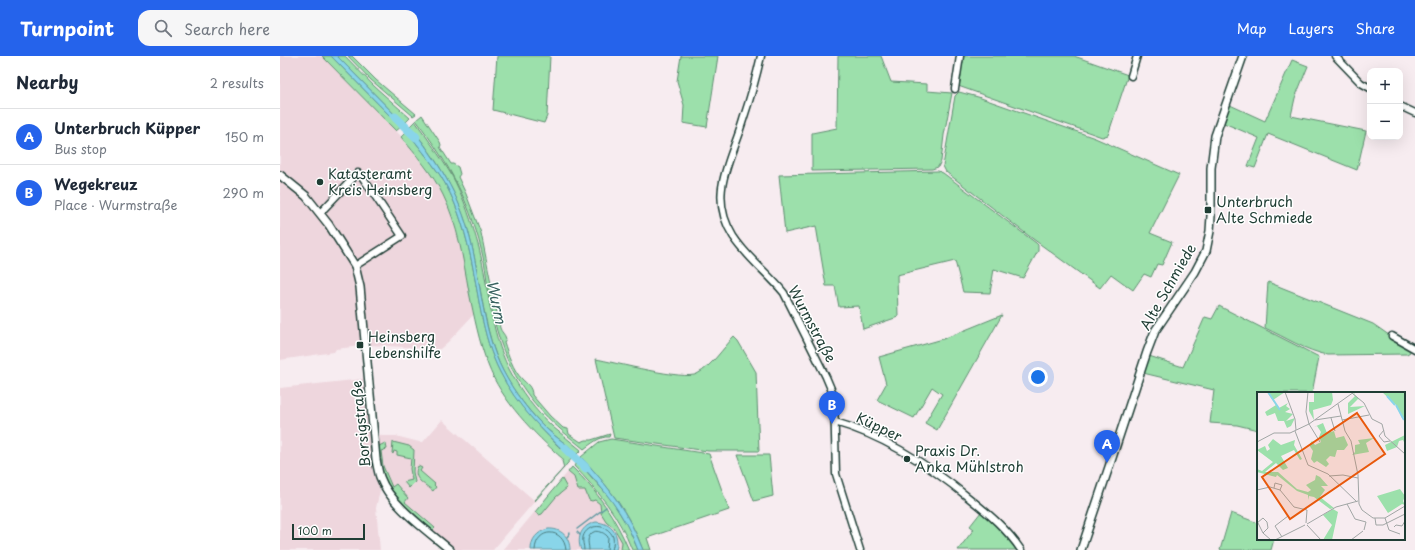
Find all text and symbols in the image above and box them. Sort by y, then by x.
search box [138,10,418,46]
text: Turnpoint [20,14,114,42]
icon: search [152,17,174,39]
text: Search here [184,17,270,40]
text: Map [1237,18,1267,39]
text: Layers [1289,18,1334,39]
text: Share [1356,18,1395,39]
map controls [1367,68,1403,140]
button: + [1367,68,1403,104]
text: Nearby [16,69,78,95]
text: 2 results [210,73,264,92]
button: − [1367,104,1403,140]
text: Unterbruch Küpper [54,116,200,139]
text: A [24,127,34,146]
text: 150 m [225,127,264,146]
text: Bus stop [54,139,107,158]
place label: Katasteramt Kreis Heinsberg [328,163,432,200]
text: Wegekreuz [54,172,138,195]
marker: Katasteramt Kreis Heinsberg [315,177,325,187]
text: B [25,183,33,202]
text: 290 m [223,183,264,202]
place label: Unterbruch Alte Schmiede [1216,191,1313,228]
text: Place · Wurmstraße [54,195,177,214]
marker: Unterbruch Alte Schmiede [1203,205,1213,215]
street label: Alte Schmiede [1134,239,1201,334]
water label: Wurm [482,278,513,326]
street label: Wurmstraße [783,282,842,366]
place label: Heinsberg Lebenshilfe [368,326,442,363]
marker: Heinsberg Lebenshilfe [355,340,365,350]
your location [1028,367,1048,387]
street label: Borsigstraße [346,380,375,468]
pin: B [819,391,845,424]
inset map [1257,392,1405,540]
street label: Küpper [853,407,906,447]
pin: A [1094,430,1120,463]
place label: Praxis Dr. Anka Mühlstroh [915,440,1024,477]
marker: Praxis Dr. Anka Mühlstroh [902,454,912,464]
scale bar [292,522,365,541]
text: 100 m [298,522,332,539]

